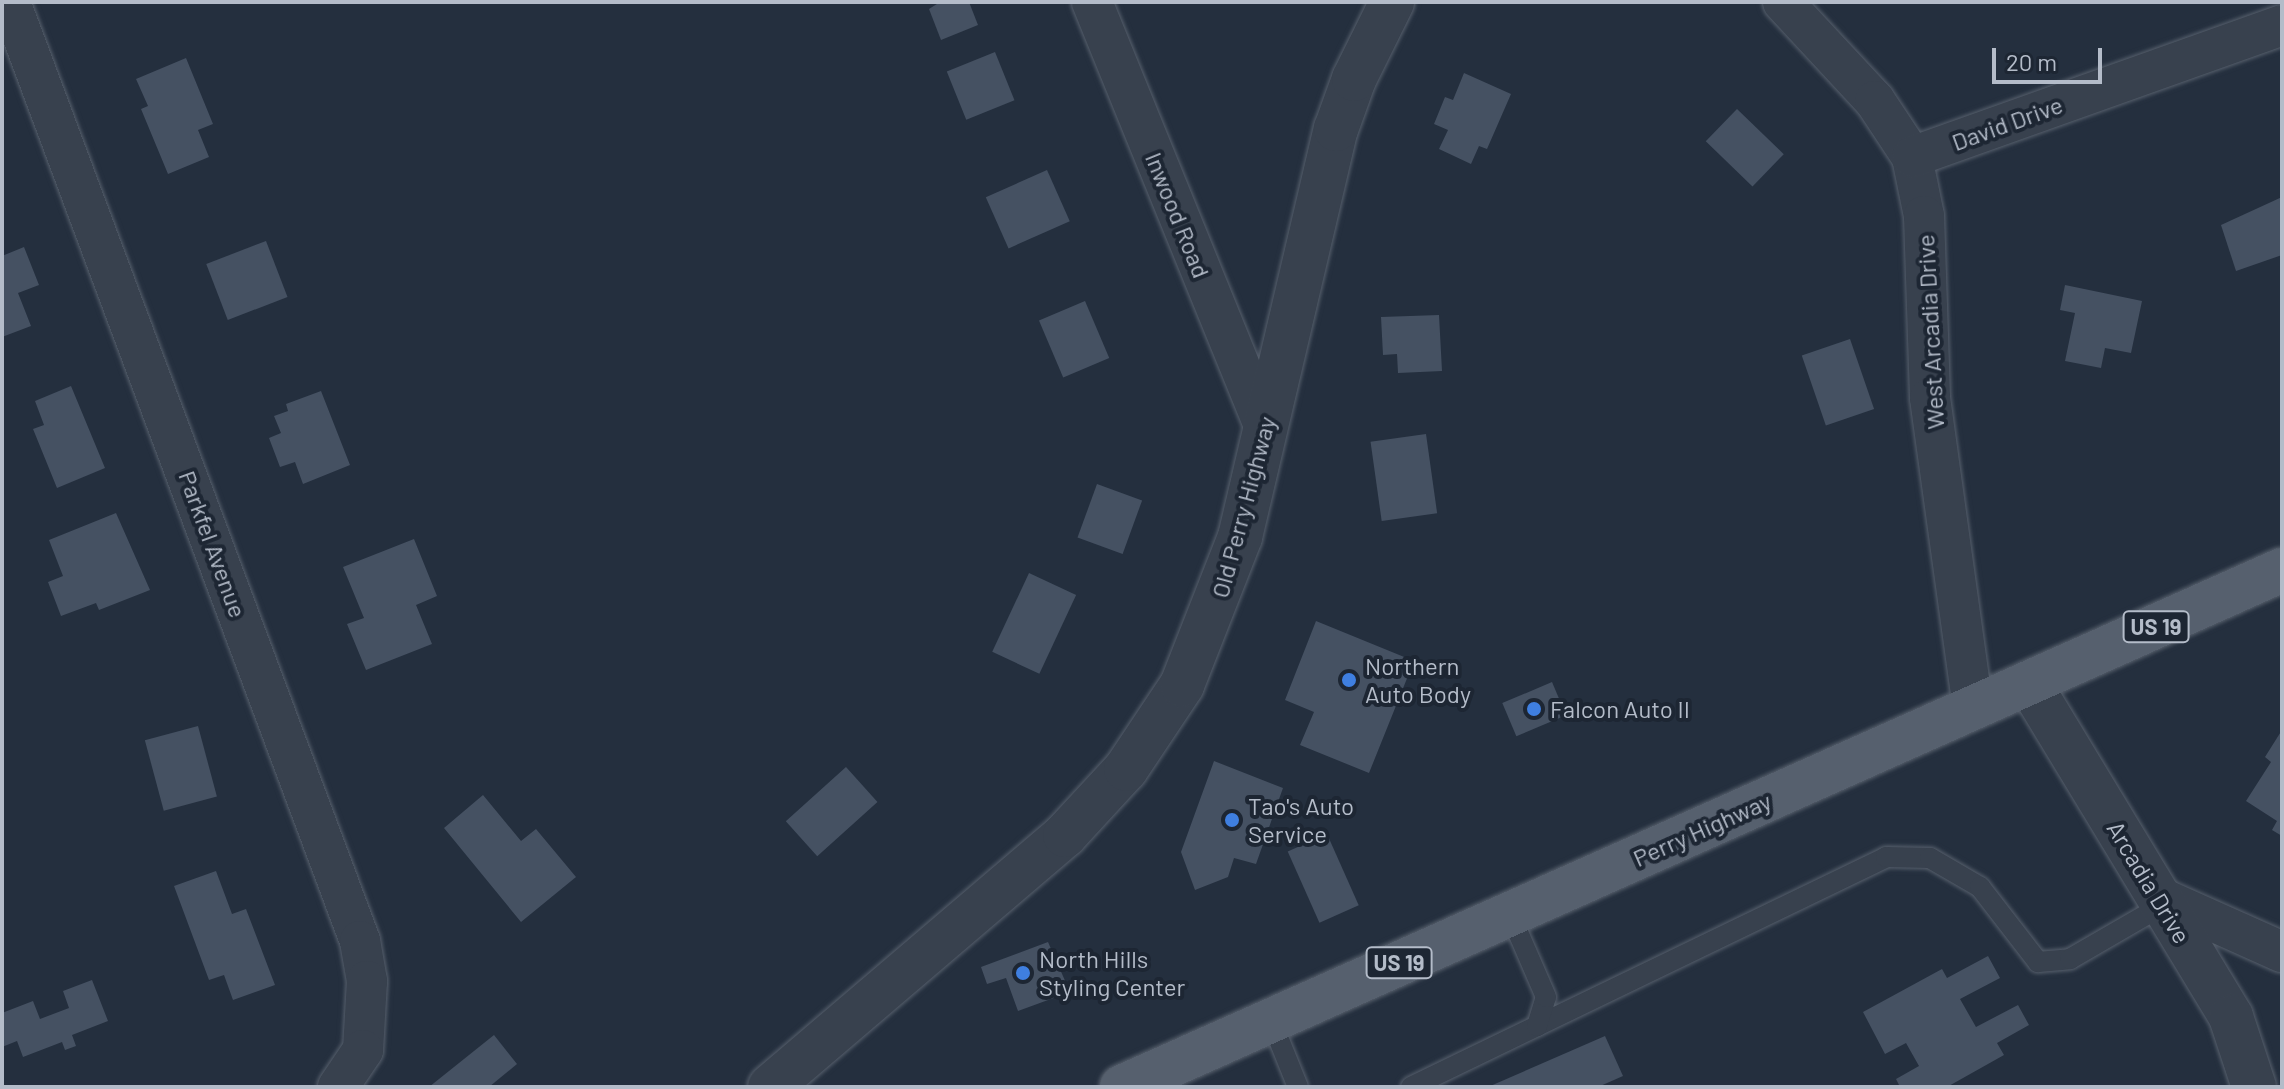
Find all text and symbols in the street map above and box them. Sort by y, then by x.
scale bar [1996,32,2106,82]
text: 20 m [2006,47,2057,76]
street label: David Drive [1948,90,2066,156]
street label: Inwood Road [1140,148,1216,282]
street label: West Arcadia Drive [1911,234,1949,430]
street label: Old Perry Highway [1205,413,1281,601]
street label: Parkfel Avenue [173,467,253,621]
road number: US 19 [2122,609,2190,645]
place label: Northern Auto Body [1365,652,1471,708]
marker: Northern Auto Body [1340,671,1358,689]
place label: Falcon Auto II [1550,695,1690,723]
marker: Falcon Auto II [1525,700,1543,718]
street label: Perry Highway [1628,786,1776,872]
place label: Tao's Auto Service [1248,792,1354,848]
marker: Tao's Auto Service [1223,811,1241,829]
street label: Arcadia Drive [2101,816,2197,948]
place label: North Hills Styling Center [1039,945,1185,1001]
road number: US 19 [1365,945,1433,981]
marker: North Hills Styling Center [1014,964,1032,982]

